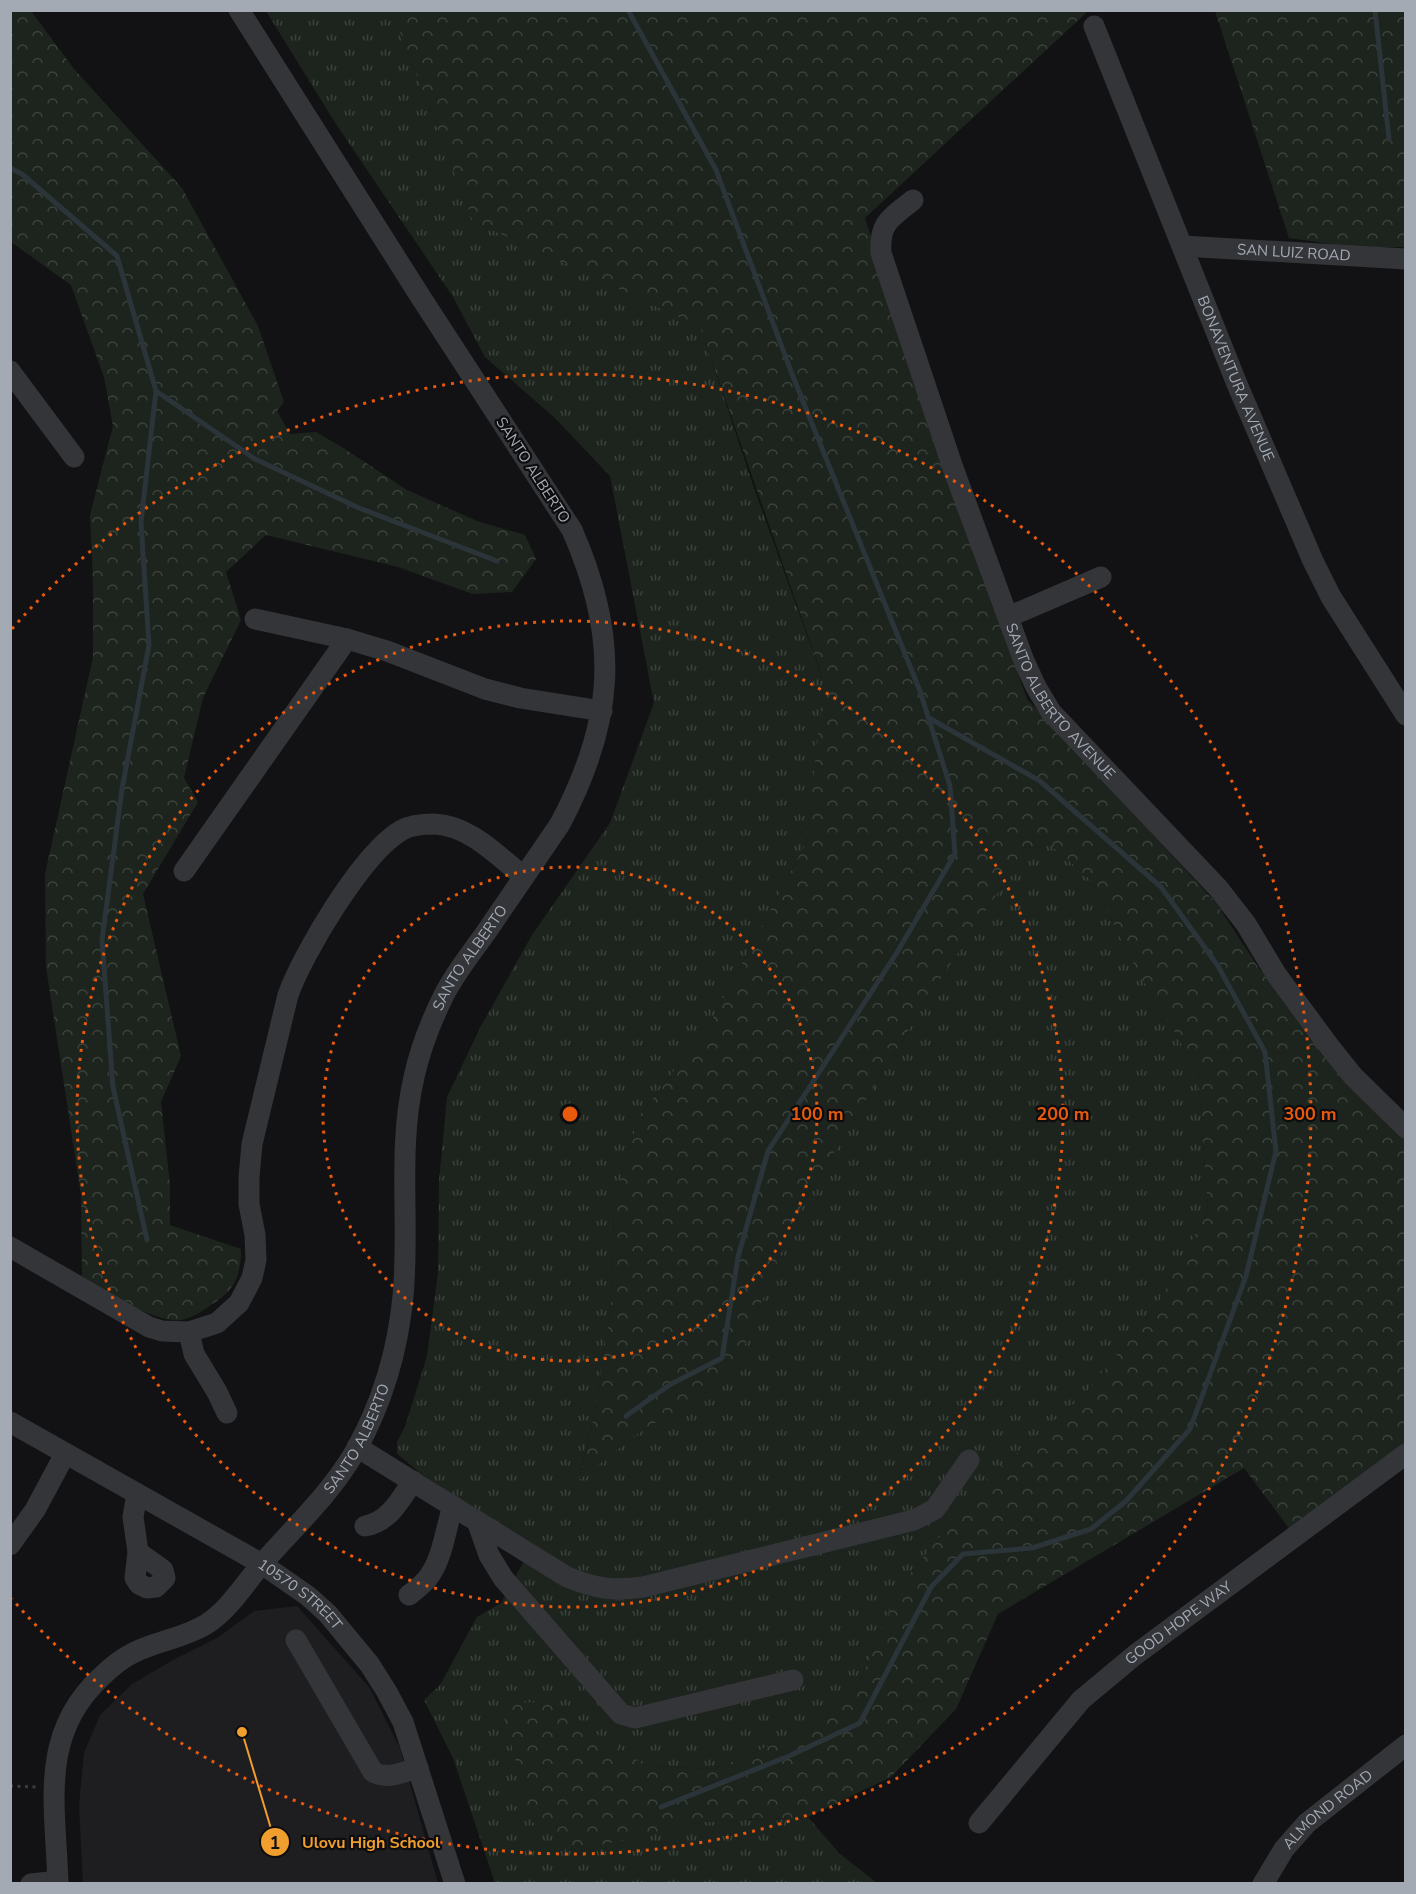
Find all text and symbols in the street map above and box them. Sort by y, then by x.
street label: SAN LUIZ ROAD [1236,239,1351,266]
street label: BONAVENTURA AVENUE [1193,293,1279,465]
street label: SANTO ALBERTO [491,413,575,527]
street label: SANTO ALBERTO AVENUE [1001,620,1120,784]
street label: SANTO ALBERTO [428,901,512,1014]
text: 100 m [790,1102,844,1126]
text: 200 m [1036,1102,1090,1126]
text: 300 m [1283,1102,1337,1126]
centre of rings [560,1104,580,1124]
street label: SANTO ALBERTO [319,1381,394,1498]
street label: 10570 STREET [254,1554,347,1634]
street label: GOOD HOPE WAY [1121,1576,1237,1669]
street label: ALMOND ROAD [1278,1765,1377,1854]
callout: Ulovu High School [260,1825,453,1859]
text: 1 [270,1831,280,1855]
text: Ulovu High School [302,1832,440,1854]

